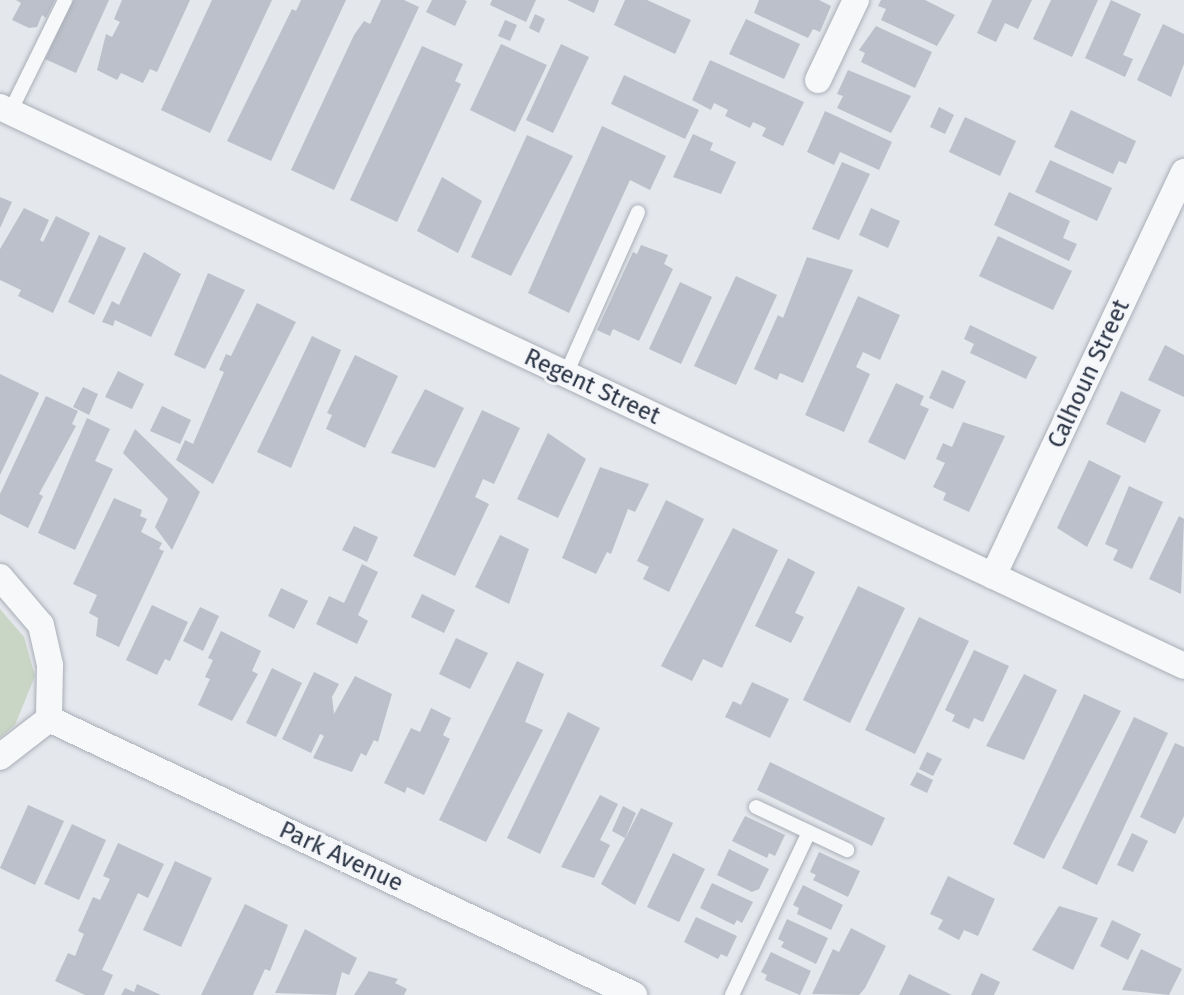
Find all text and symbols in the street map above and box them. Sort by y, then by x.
street label: Calhoun Street [1042,295,1136,453]
street label: Regent Street [519,343,665,431]
street label: Park Avenue [275,816,407,898]

